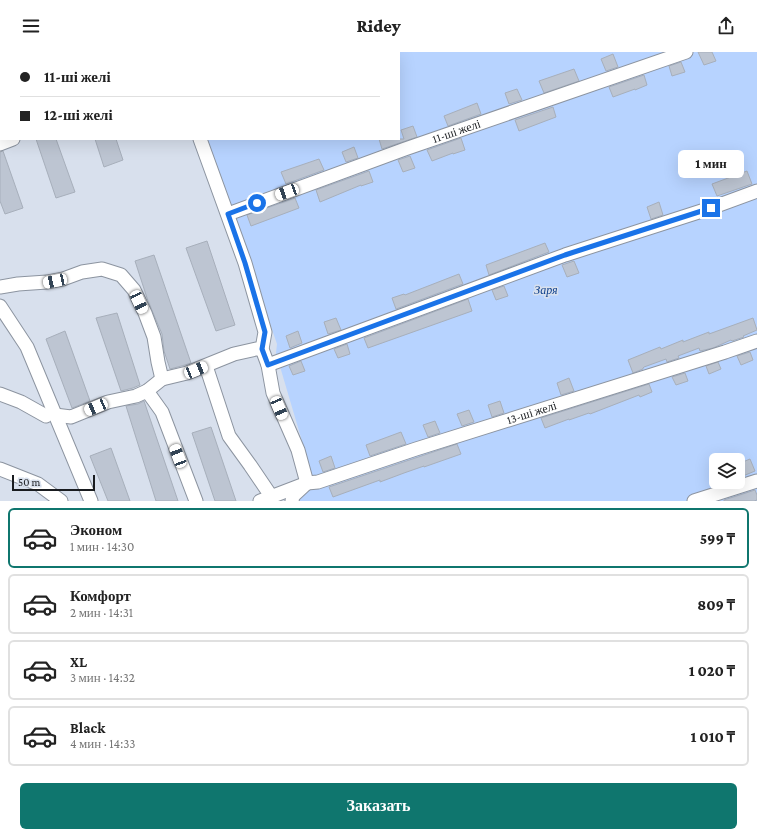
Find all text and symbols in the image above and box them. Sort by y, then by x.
icon: menu [20,15,42,37]
icon: share [715,15,737,37]
text: Ridey [356,16,401,36]
text: 11-ші желі [44,69,111,85]
text: 12-ші желі [44,107,113,123]
street label: 11-ші желі [431,116,483,146]
callout: 1 мин [678,150,744,178]
text: 1 мин [695,156,727,171]
car [274,182,300,202]
route start [248,194,266,212]
route end [702,199,720,217]
car [42,273,68,289]
park label: Заря [534,283,558,297]
car [128,289,150,315]
car [183,360,209,380]
car [269,395,289,421]
car [83,397,109,417]
street label: 13-ші желі [505,398,559,427]
car [168,443,188,469]
map controls [709,453,745,489]
button: layers [709,453,745,489]
scale bar [12,473,95,492]
text: 50 m [18,476,40,488]
icon: car [22,520,58,556]
text: Эконом [70,522,122,538]
text: 599 ₸ [700,531,735,547]
text: 1 мин · 14:30 [70,539,134,554]
icon: car [22,586,58,622]
text: Комфорт [70,588,131,604]
text: 809 ₸ [697,597,735,613]
text: 2 мин · 14:31 [70,605,133,620]
icon: car [22,652,58,688]
text: XL [70,654,87,670]
text: 1 020 ₸ [689,663,735,679]
text: 3 мин · 14:32 [70,670,135,685]
icon: car [22,718,58,754]
text: Black [70,720,105,736]
text: 1 010 ₸ [691,729,735,745]
text: 4 мин · 14:33 [70,736,135,751]
button: Заказать [20,783,737,829]

